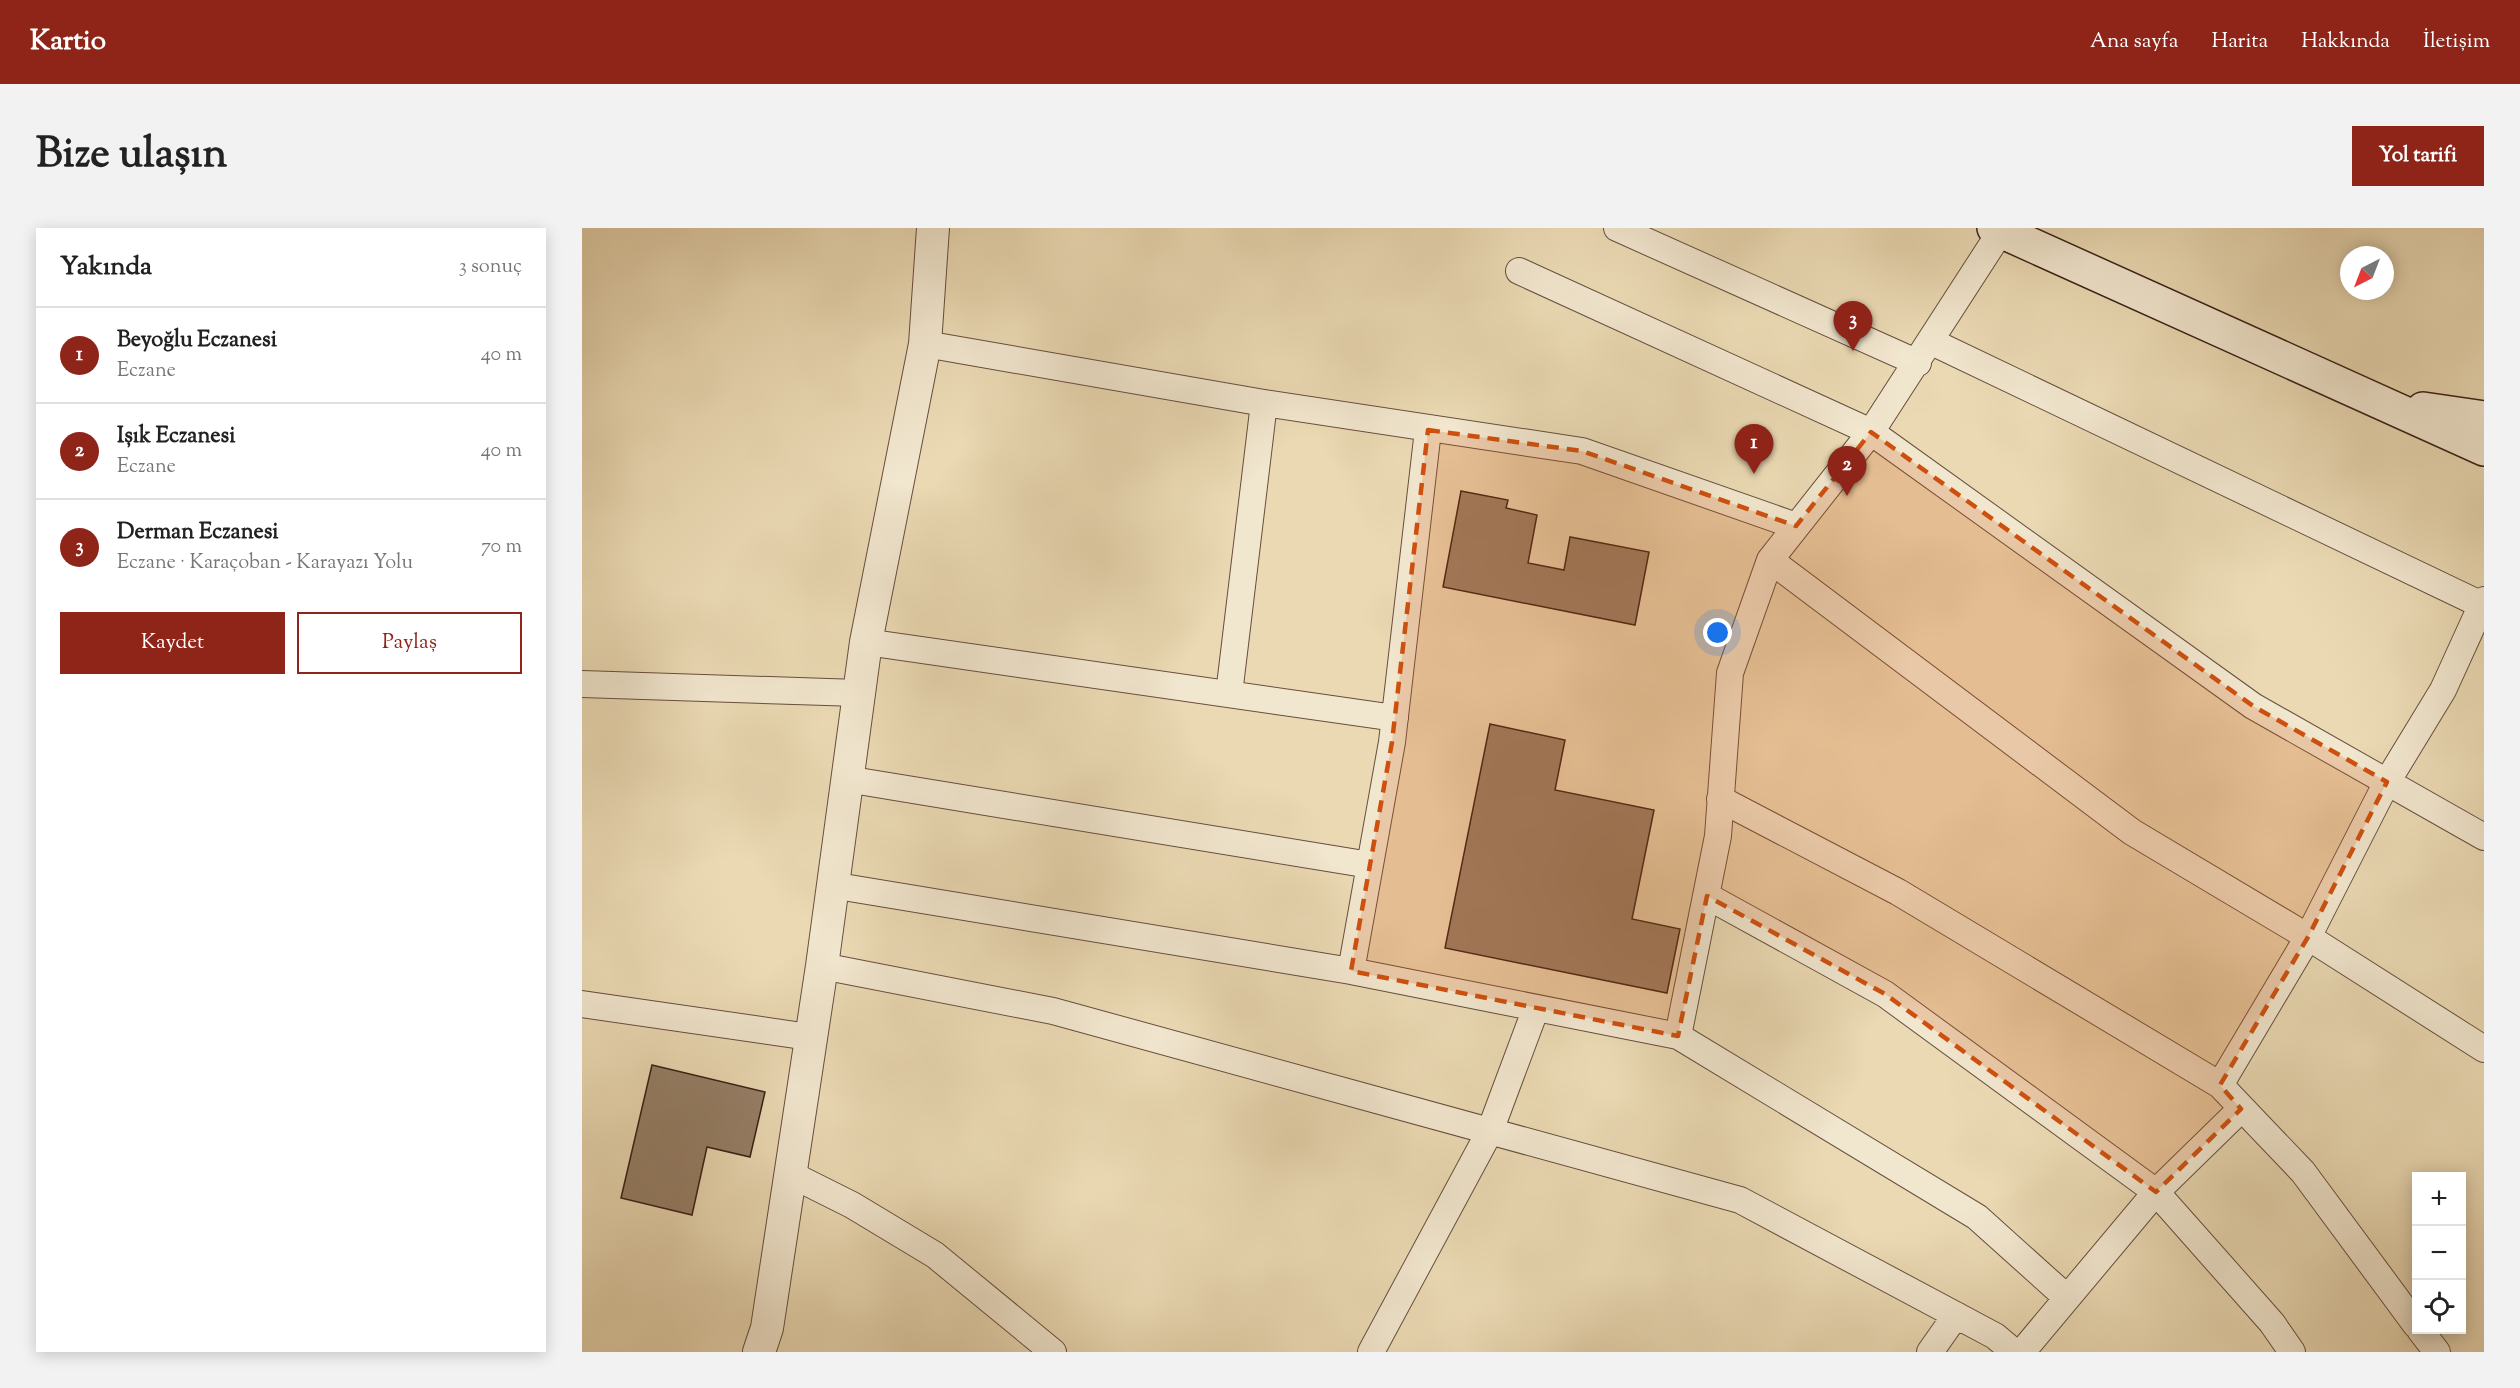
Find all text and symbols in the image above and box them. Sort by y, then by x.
text: Kartio [30,22,106,62]
text: Ana sayfa [2090,27,2179,57]
text: Harita [2212,27,2268,57]
text: Hakkında [2301,27,2390,57]
text: İletişim [2423,27,2490,57]
text: Bize ulaşın [36,126,227,186]
button: Yol tarifi [2352,126,2484,186]
north arrow [2340,246,2394,300]
text: Yakında [60,249,152,286]
text: 3 sonuç [459,253,522,282]
pin: 3 [1834,302,1872,351]
text: Beyoğlu Eczanesi [117,325,277,357]
text: 1 [76,341,83,370]
text: 40 m [481,341,522,370]
text: Eczane [117,357,176,386]
text: Işık Eczanesi [117,421,235,453]
pin: 1 [1734,424,1774,474]
text: 2 [75,437,84,466]
text: 40 m [481,437,522,466]
pin: 2 [1828,446,1866,496]
text: Eczane [117,453,176,482]
text: Derman Eczanesi [117,517,279,549]
text: 3 [75,533,84,562]
text: 70 m [481,533,522,562]
text: Eczane · Karaçoban - Karayazı Yolu [117,549,413,578]
button: Kaydet [60,612,285,674]
button: Paylaş [297,612,522,674]
your location [1703,618,1732,647]
map controls [2412,1172,2466,1334]
button: + [2412,1172,2466,1226]
button: − [2412,1226,2466,1280]
button: locate [2412,1280,2466,1334]

